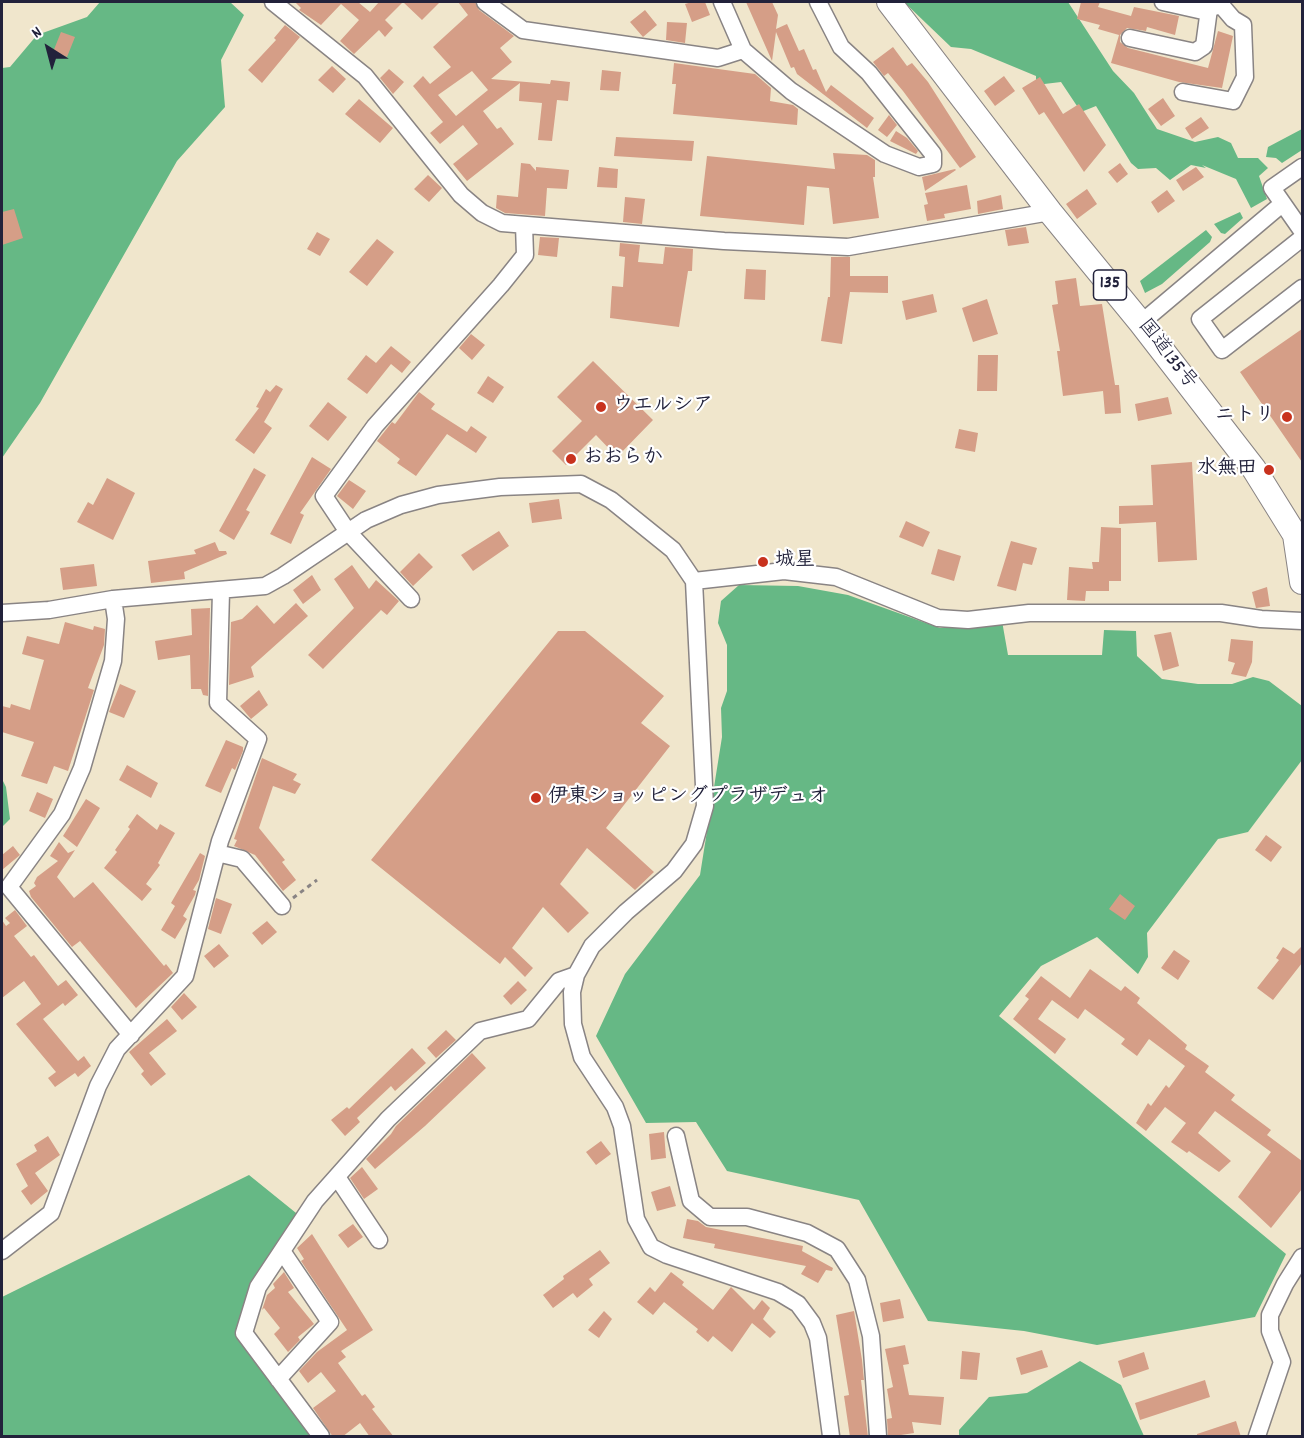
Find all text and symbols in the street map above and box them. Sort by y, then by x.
north arrow [18,18,78,78]
text: N [27,21,47,45]
road number: 135 [1094,270,1126,300]
street label: 国道135号 [1131,315,1201,395]
place label: ウエルシア [613,395,713,419]
marker: ウエルシア [594,400,608,414]
place label: ニトリ [1215,405,1275,429]
marker: ニトリ [1280,410,1294,424]
place label: おおらか [583,447,663,471]
marker: おおらか [564,452,578,466]
place label: 水無田 [1197,458,1257,482]
marker: 水無田 [1262,463,1276,477]
place label: 城星 [775,550,815,574]
marker: 城星 [756,555,770,569]
place label: 伊東ショッピングプラザデュオ [548,786,828,810]
marker: 伊東ショッピングプラザデュオ [529,791,543,805]

